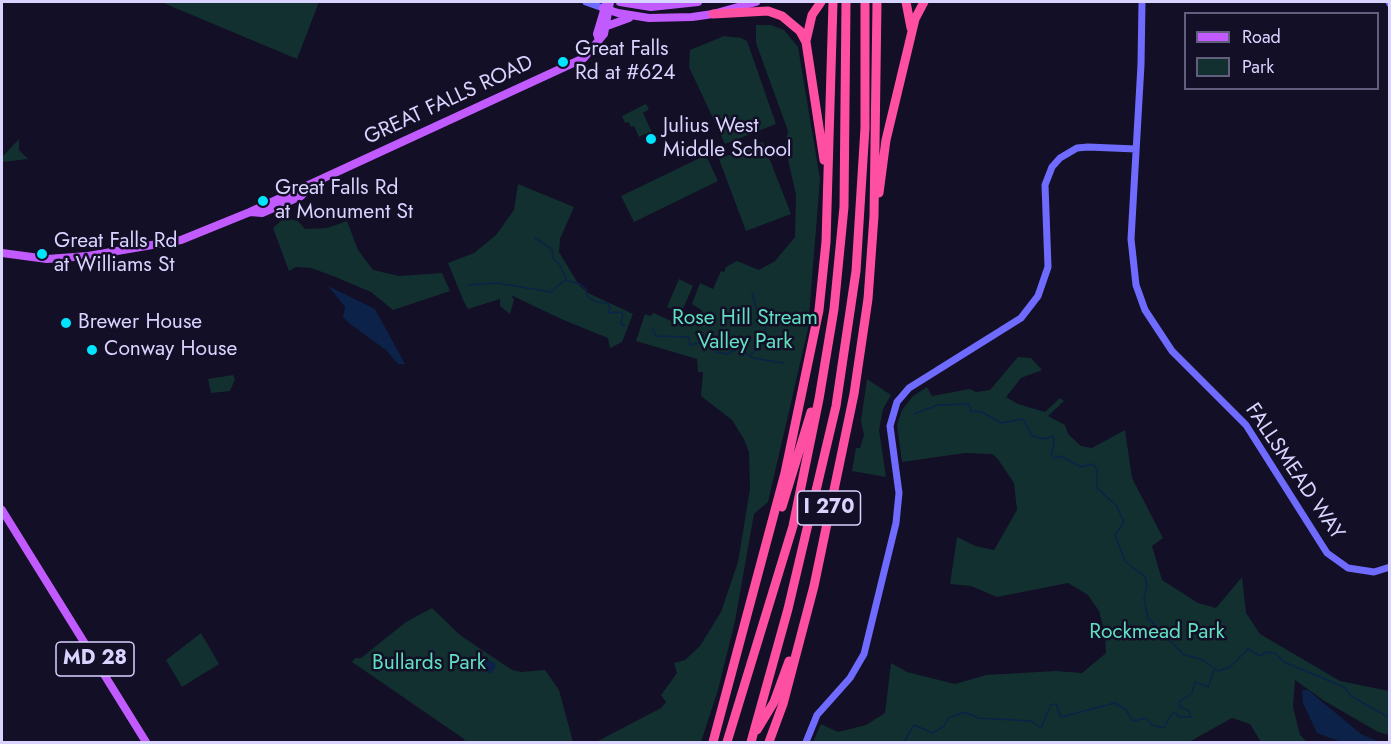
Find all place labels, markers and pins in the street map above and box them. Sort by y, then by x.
place label: Great Falls Rd at #624 [575,37,675,87]
marker: Great Falls Rd at #624 [556,55,570,69]
place label: Julius West Middle School [663,114,792,164]
marker: Julius West Middle School [644,132,658,146]
place label: Great Falls Rd at Monument St [275,176,413,226]
marker: Great Falls Rd at Monument St [256,194,270,208]
place label: Great Falls Rd at Williams St [54,229,178,279]
marker: Great Falls Rd at Williams St [35,247,49,261]
place label: Brewer House [78,310,202,336]
marker: Brewer House [59,316,73,330]
place label: Conway House [104,337,237,363]
marker: Conway House [85,343,99,357]

